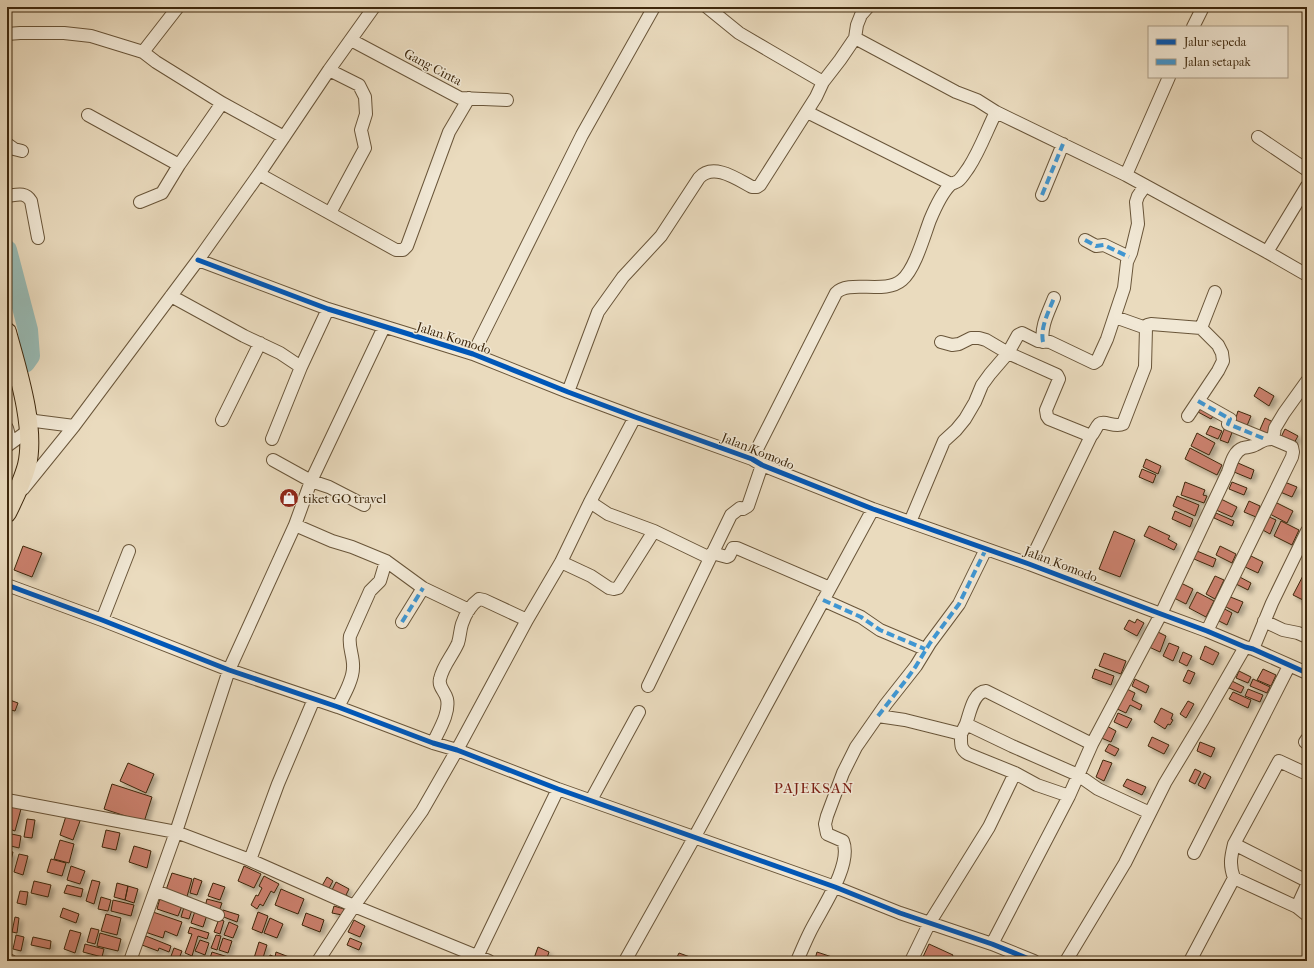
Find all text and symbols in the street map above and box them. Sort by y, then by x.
legend [1148,26,1288,78]
text: Jalur sepeda [1183,35,1247,49]
street label: Gang Cinta [402,46,465,89]
text: Jalan setapak [1183,55,1251,69]
street label: Jalan Komodo [414,319,493,357]
street label: Jalan Komodo [718,429,797,473]
shop icon: tiket GO travel [278,487,300,509]
place label: tiket GO travel [303,491,387,506]
street label: Jalan Komodo [1021,543,1100,585]
district label: PAJEKSAN [774,779,854,797]

